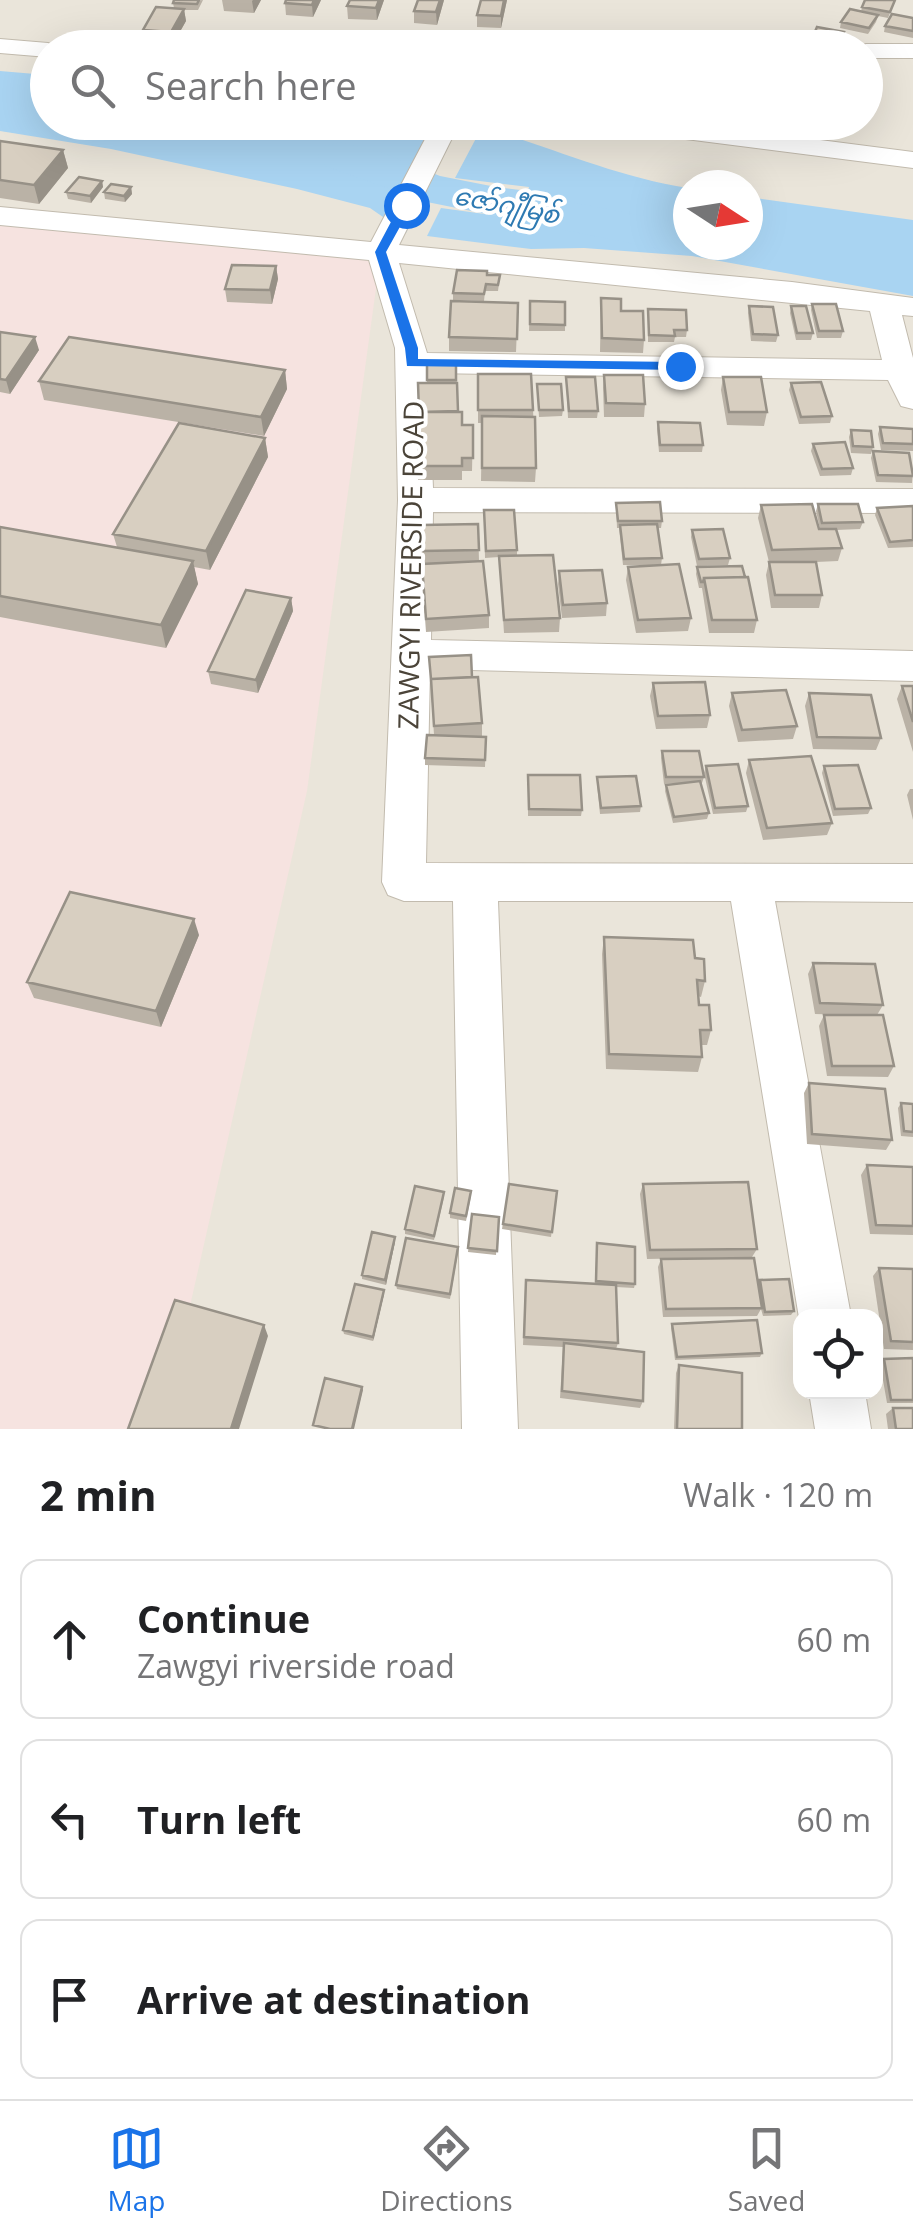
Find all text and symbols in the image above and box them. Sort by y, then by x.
search box [30,30,883,140]
icon: search [65,58,120,113]
text: Search here [145,59,357,111]
north arrow [673,170,763,260]
water label: ဇော်ဂျီမြစ် [451,177,565,236]
route start [384,183,430,229]
route end [658,344,704,390]
street label: ZAWGYI RIVERSIDE ROAD [388,400,432,730]
map controls [793,1309,883,1399]
button: locate [793,1309,883,1399]
text: 2 min [40,1466,157,1523]
text: Walk · 120 m [683,1473,873,1516]
text: Continue [137,1592,310,1644]
icon: ahead [42,1612,97,1667]
text: 60 m [796,1618,871,1661]
text: Zawgyi riverside road [137,1644,455,1687]
icon: left [42,1792,97,1847]
text: Turn left [137,1793,301,1845]
text: 60 m [796,1798,871,1841]
icon: arrive [42,1972,97,2027]
text: Arrive at destination [137,1973,531,2025]
tab: Map [107,2121,165,2219]
tab: Directions [380,2121,513,2219]
tab: Saved [728,2121,805,2219]

